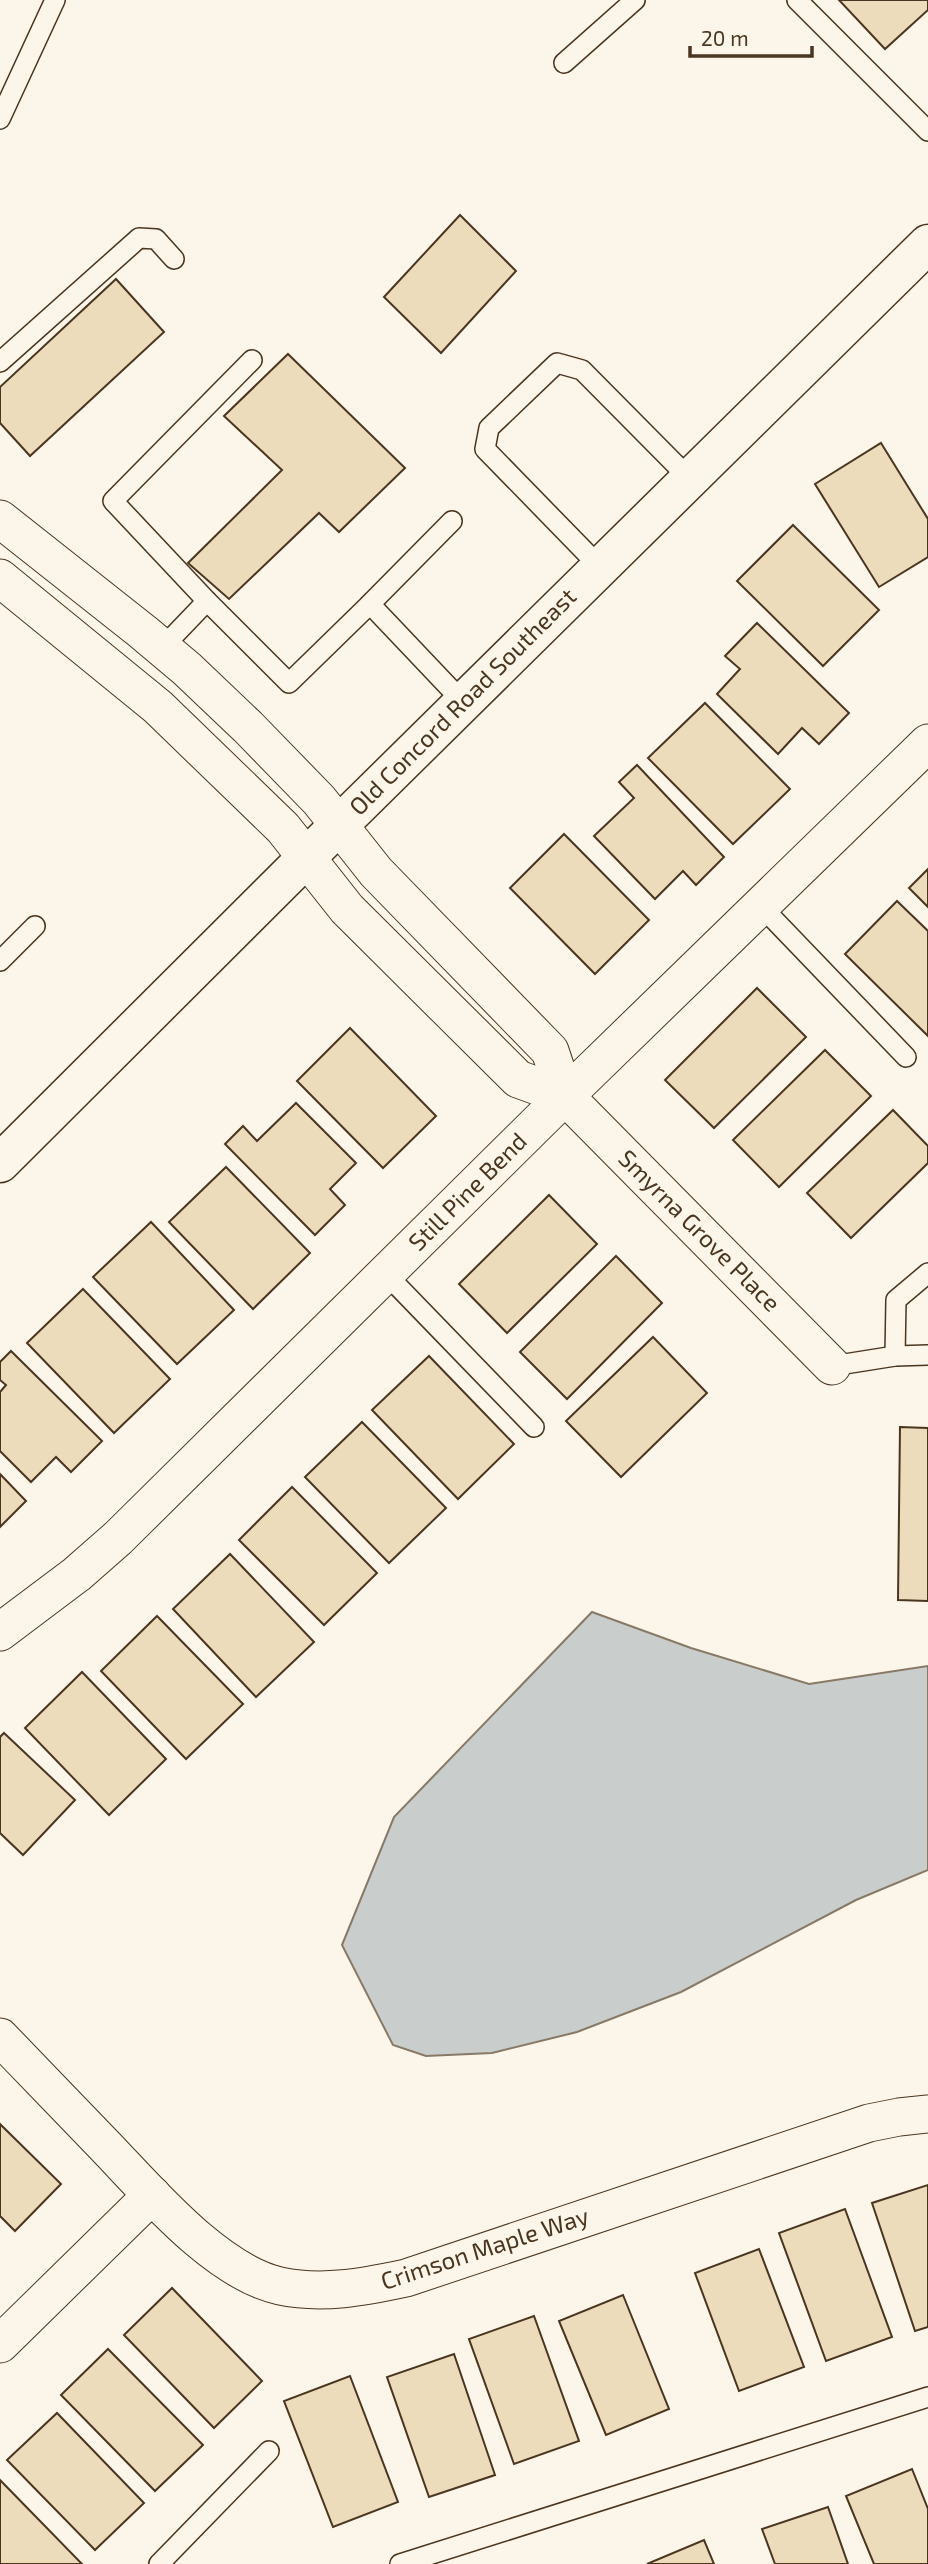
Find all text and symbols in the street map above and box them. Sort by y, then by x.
scale bar [690,14,813,58]
text: 20 m [701,25,749,50]
street label: Old Concord Road Southeast [342,581,581,820]
street label: Still Pine Bend [402,1126,532,1256]
street label: Smyrna Grove Place [613,1143,787,1317]
street label: Crimson Maple Way [377,2200,592,2295]

